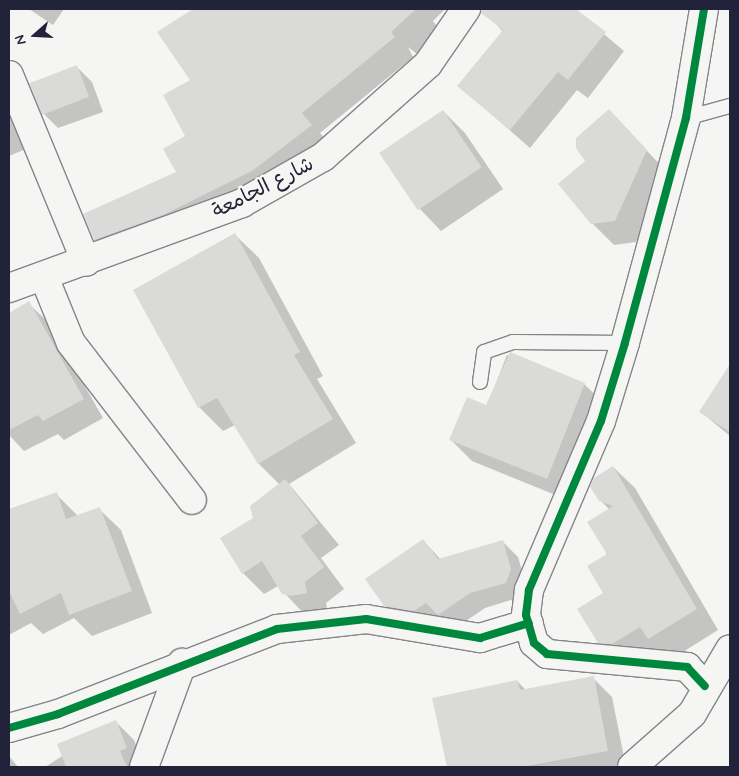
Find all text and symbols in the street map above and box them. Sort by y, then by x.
north arrow [10,10,60,60]
text: N [11,33,31,47]
street label: شارع الجامعة [208,152,318,224]

